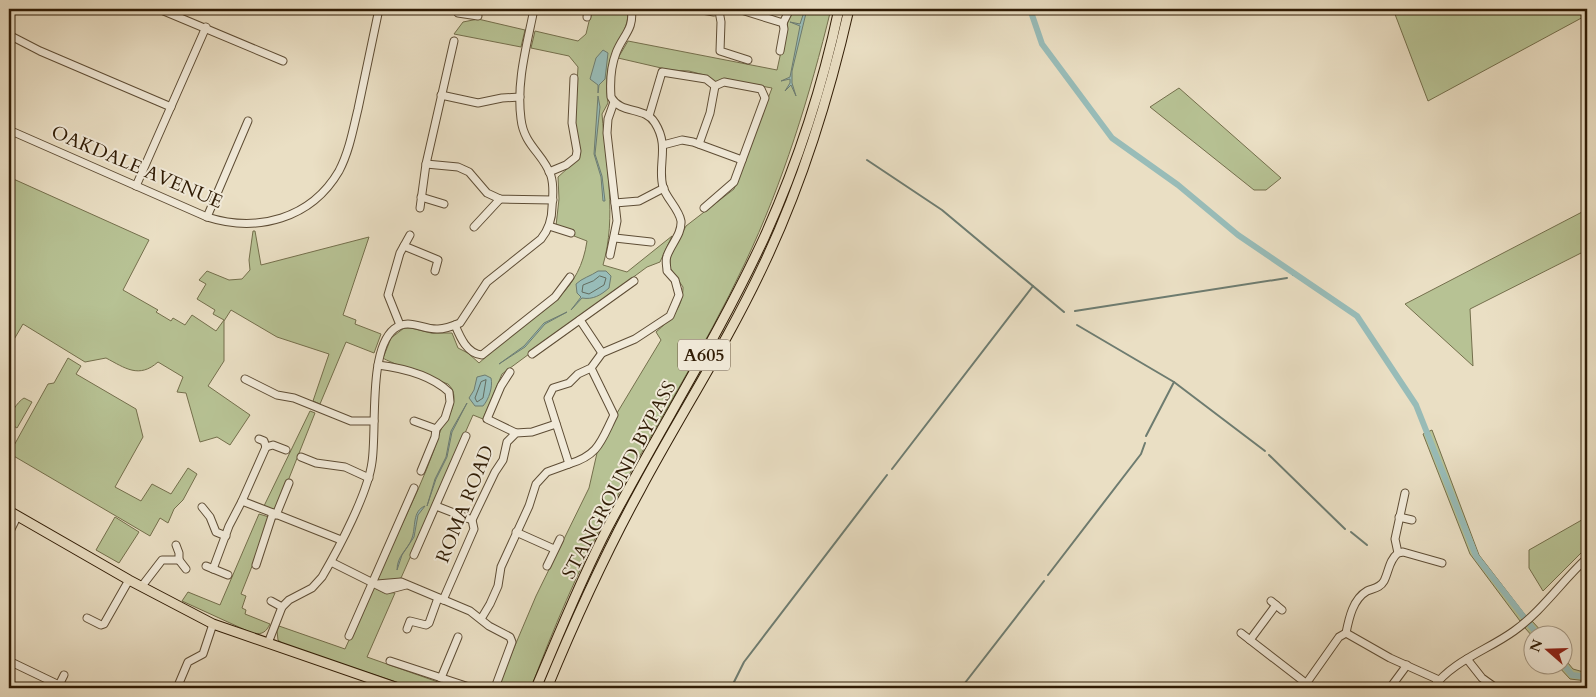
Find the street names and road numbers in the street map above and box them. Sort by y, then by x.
street label: OAKDALE AVENUE [47,119,227,215]
road number: A605 [678,340,730,370]
street label: STANGROUND BYPASS [556,376,682,584]
street label: ROMA ROAD [430,441,500,567]

